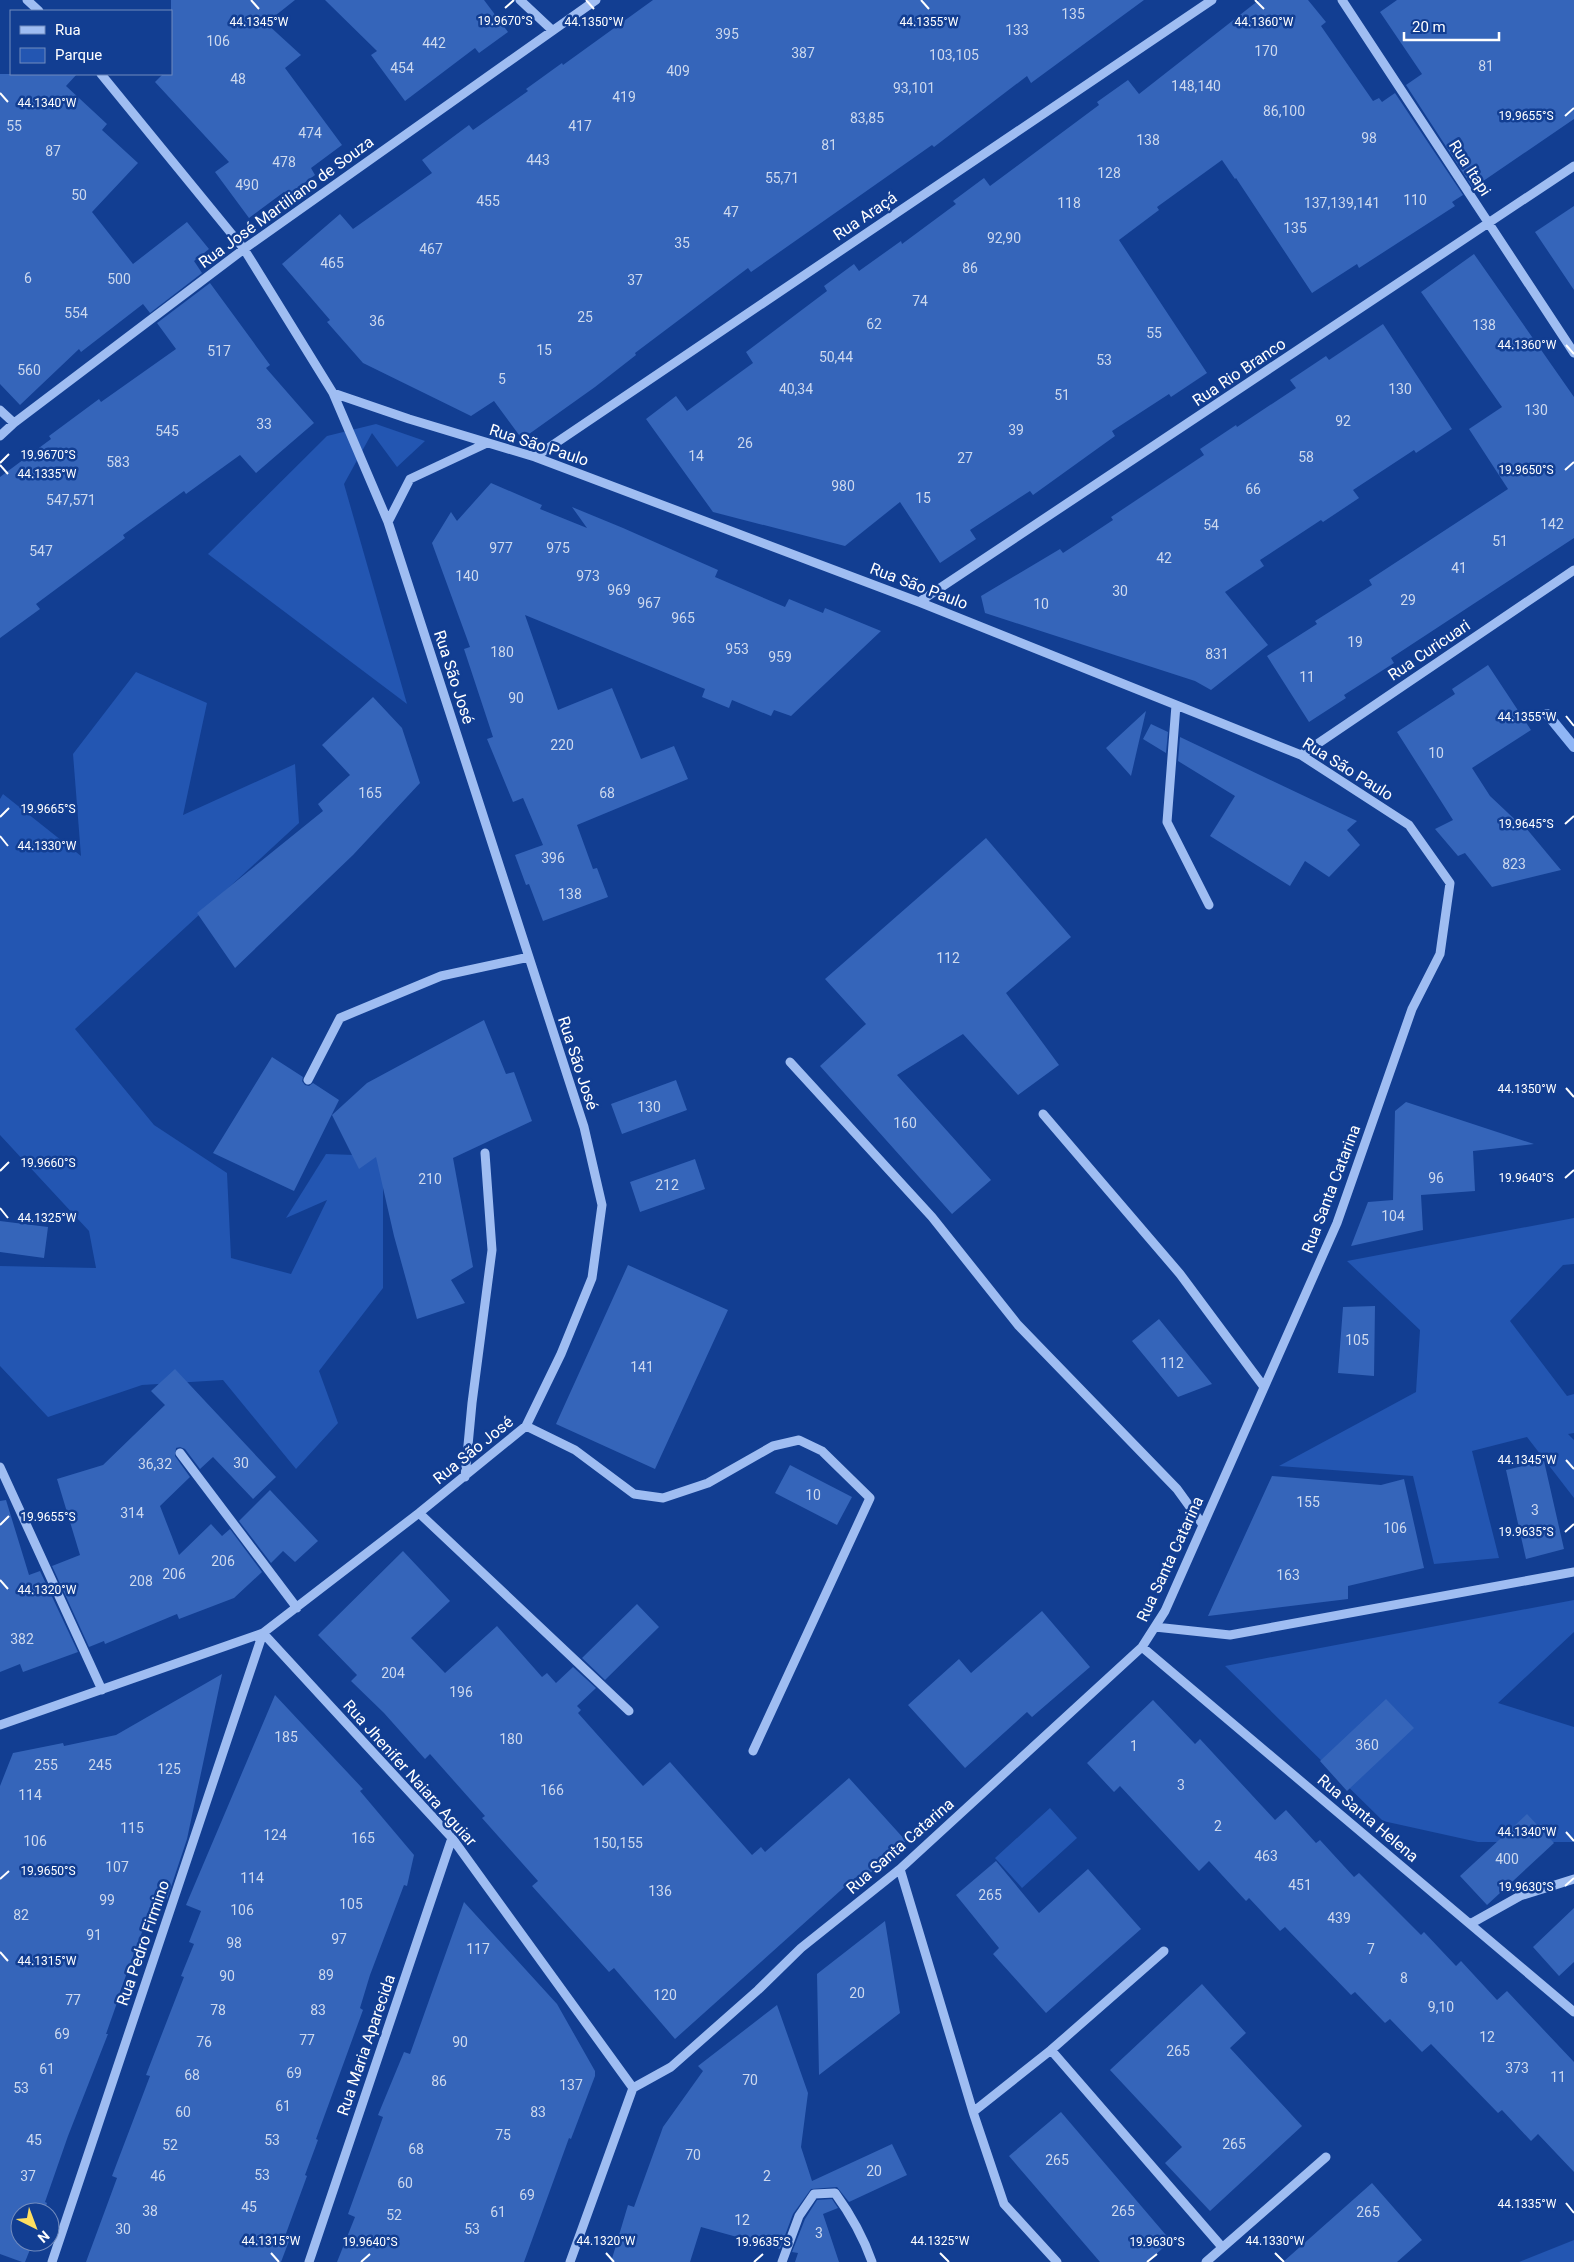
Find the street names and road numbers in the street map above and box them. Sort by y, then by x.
street label: Rua José Martiliano de Souza [195,132,377,272]
street label: Rua Itapi [1445,137,1495,199]
street label: Rua Araçá [830,188,900,244]
street label: Rua Rio Branco [1189,334,1289,410]
street label: Rua São Paulo [487,420,591,470]
street label: Rua São Paulo [867,559,971,613]
street label: Rua Curicuari [1384,616,1474,684]
street label: Rua São José [430,628,478,726]
street label: Rua São Paulo [1299,734,1397,804]
street label: Rua São José [554,1014,602,1112]
street label: Rua Santa Catarina [1298,1122,1364,1256]
street label: Rua São José [429,1412,517,1488]
street label: Rua Santa Catarina [1133,1493,1207,1625]
street label: Rua Jhenifer Naiara Aguiar [339,1696,481,1850]
street label: Rua Santa Helena [1314,1770,1422,1866]
street label: Rua Santa Catarina [842,1794,958,1898]
street label: Rua Pedro Firmino [113,1878,173,2008]
street label: Rua Maria Aparecida [333,1972,399,2118]

